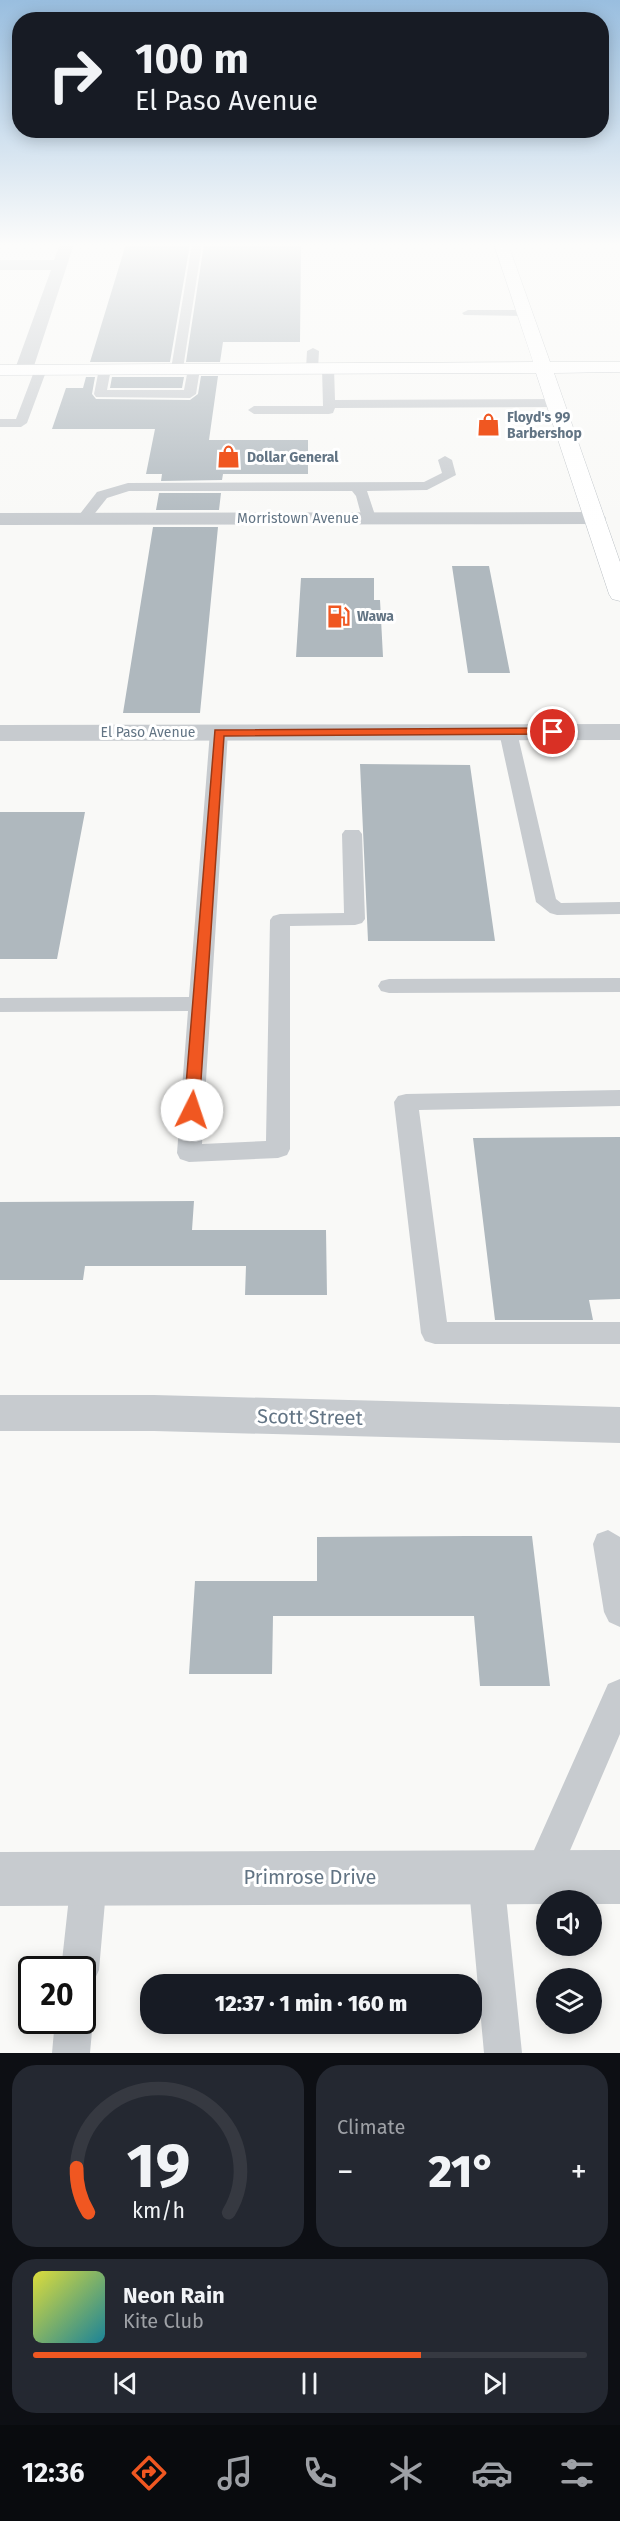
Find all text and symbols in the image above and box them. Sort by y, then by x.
text: 100 m [135,34,249,84]
icon: right [36,36,114,114]
text: El Paso Avenue [135,85,318,117]
place label: Floyd's 99 Barbershop [507,409,582,442]
shop icon: Floyd's 99 Barbershop [476,412,502,438]
shop icon: Dollar General [216,444,242,470]
place label: Dollar General [247,449,339,466]
street label: Morristown Avenue [237,510,359,527]
fuel station icon: Wawa [326,603,352,629]
place label: Wawa [357,608,394,625]
pin [527,706,578,757]
icon: arrive [536,715,569,748]
street label: El Paso Avenue [101,724,195,741]
position arrow [160,1078,224,1142]
street label: Scott Street [257,1404,364,1430]
street label: Primrose Drive [244,1865,376,1889]
map controls [536,1890,602,2034]
button: sound [536,1890,602,1956]
speed limit sign: 20 [18,1956,96,2034]
button: layers [536,1968,602,2034]
text: 12:37 · 1 min · 160 m [215,1990,407,2017]
text: Climate [337,2115,405,2139]
text: 19 [126,2129,190,2204]
text: 21° [428,2145,496,2199]
text: − [337,2152,354,2192]
text: + [571,2152,587,2192]
text: km/h [131,2198,185,2224]
text: Neon Rain [123,2282,225,2309]
text: Kite Club [123,2309,204,2333]
icon: previous [109,2367,142,2400]
icon: pause [293,2367,326,2400]
icon: next [478,2367,511,2400]
icon: directions [128,2452,170,2494]
icon: music [214,2452,256,2494]
icon: phone [299,2452,341,2494]
icon: climate [385,2452,427,2494]
icon: car [471,2452,513,2494]
icon: filters [556,2452,598,2494]
text: 12:36 [22,2457,84,2489]

